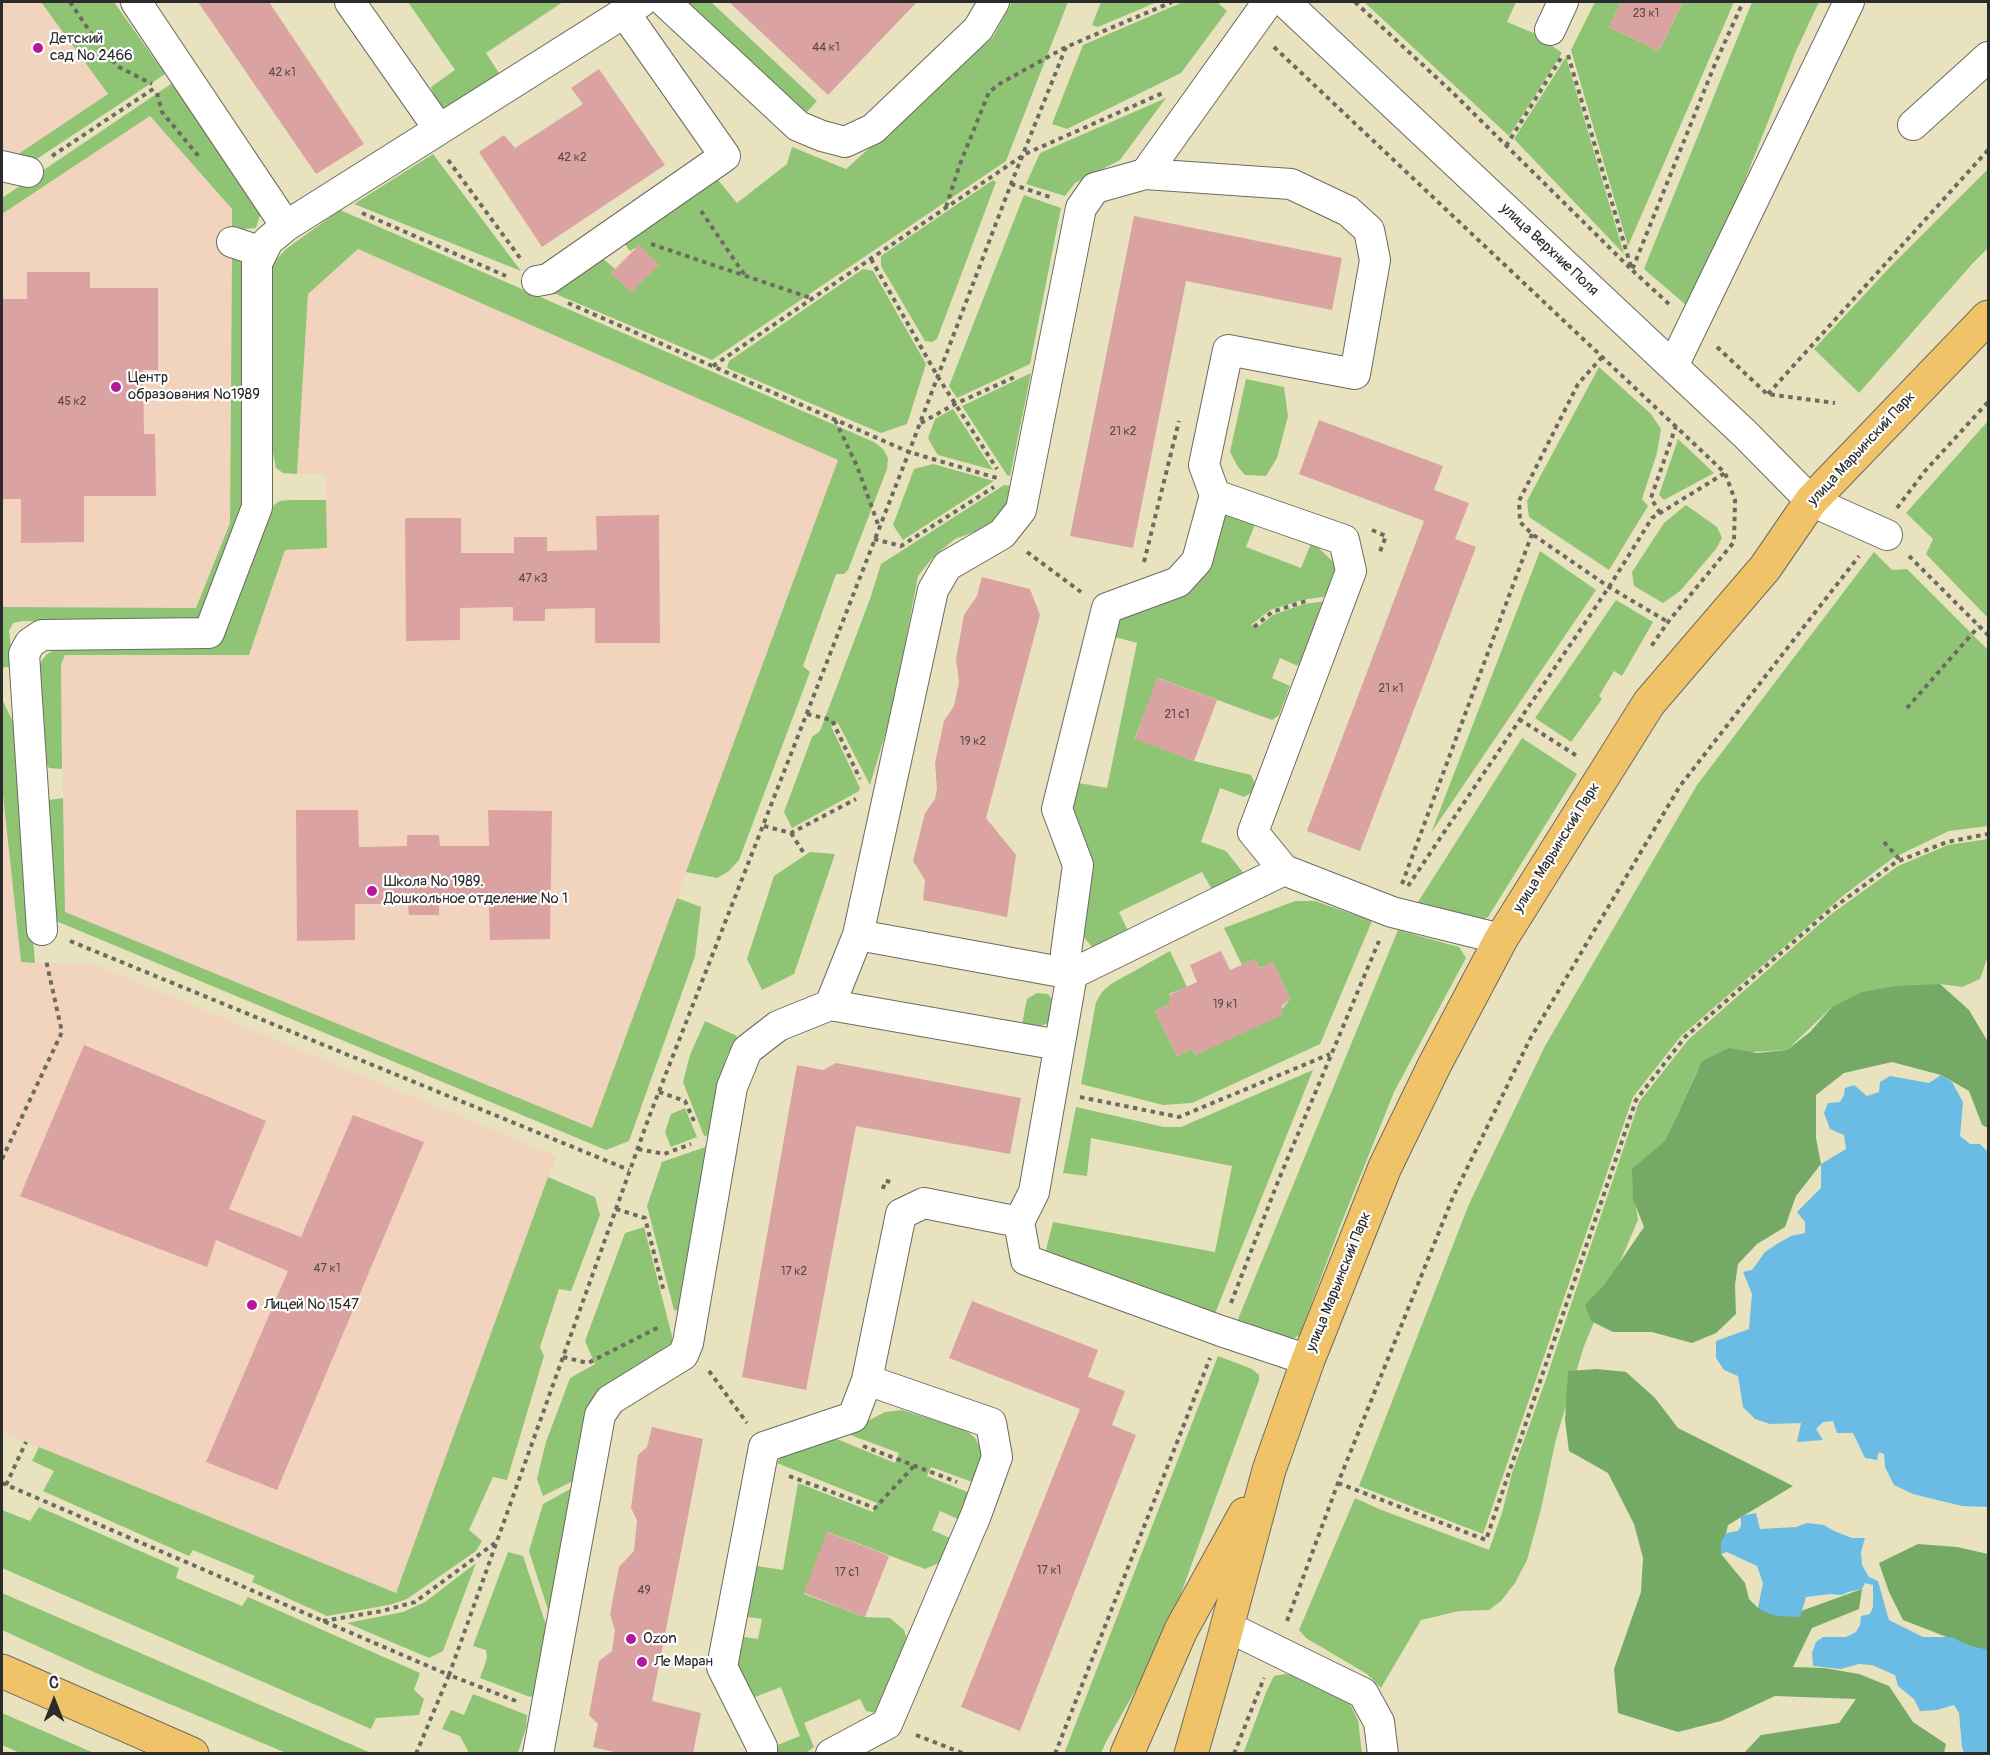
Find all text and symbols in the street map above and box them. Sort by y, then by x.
house number: 23 к1 [1633,7,1659,21]
place label: Детский сад № 2466 [50,30,133,65]
marker: Детский сад № 2466 [31,41,45,55]
house number: 44 к1 [812,41,840,55]
house number: 42 к1 [268,66,296,80]
house number: 42 к2 [557,151,587,165]
street label: улица Верхние Поля [1496,200,1602,300]
place label: Центр образования №1989 [128,369,260,404]
marker: Центр образования №1989 [109,380,123,394]
street label: улица Марьинский Парк [1804,388,1920,510]
house number: 45 к2 [58,395,86,409]
house number: 21 к2 [1110,425,1136,439]
house number: 47 к3 [519,572,547,586]
house number: 21 к1 [1379,682,1403,696]
house number: 21 с1 [1165,708,1189,722]
house number: 19 к2 [960,735,986,749]
street label: улица Марьинский Парк [1510,780,1604,916]
place label: Школа № 1989. Дошкольное отделение № 1 [384,873,568,908]
marker: Школа № 1989. Дошкольное отделение № 1 [365,884,379,898]
house number: 19 к1 [1213,998,1237,1012]
street label: улица Марьинский Парк [1303,1209,1375,1355]
house number: 47 к1 [314,1262,340,1276]
house number: 17 к2 [781,1265,807,1279]
place label: Лицей № 1547 [264,1296,359,1314]
marker: Лицей № 1547 [245,1298,259,1312]
house number: 17 к1 [1037,1564,1061,1578]
house number: 17 с1 [835,1566,859,1580]
house number: 49 [637,1584,651,1598]
place label: Ozon [643,1630,677,1648]
marker: Ozon [624,1632,638,1646]
place label: Ле Маран [654,1653,713,1671]
marker: Ле Маран [635,1655,649,1669]
north arrow [24,1671,84,1731]
text: С [49,1673,59,1693]

